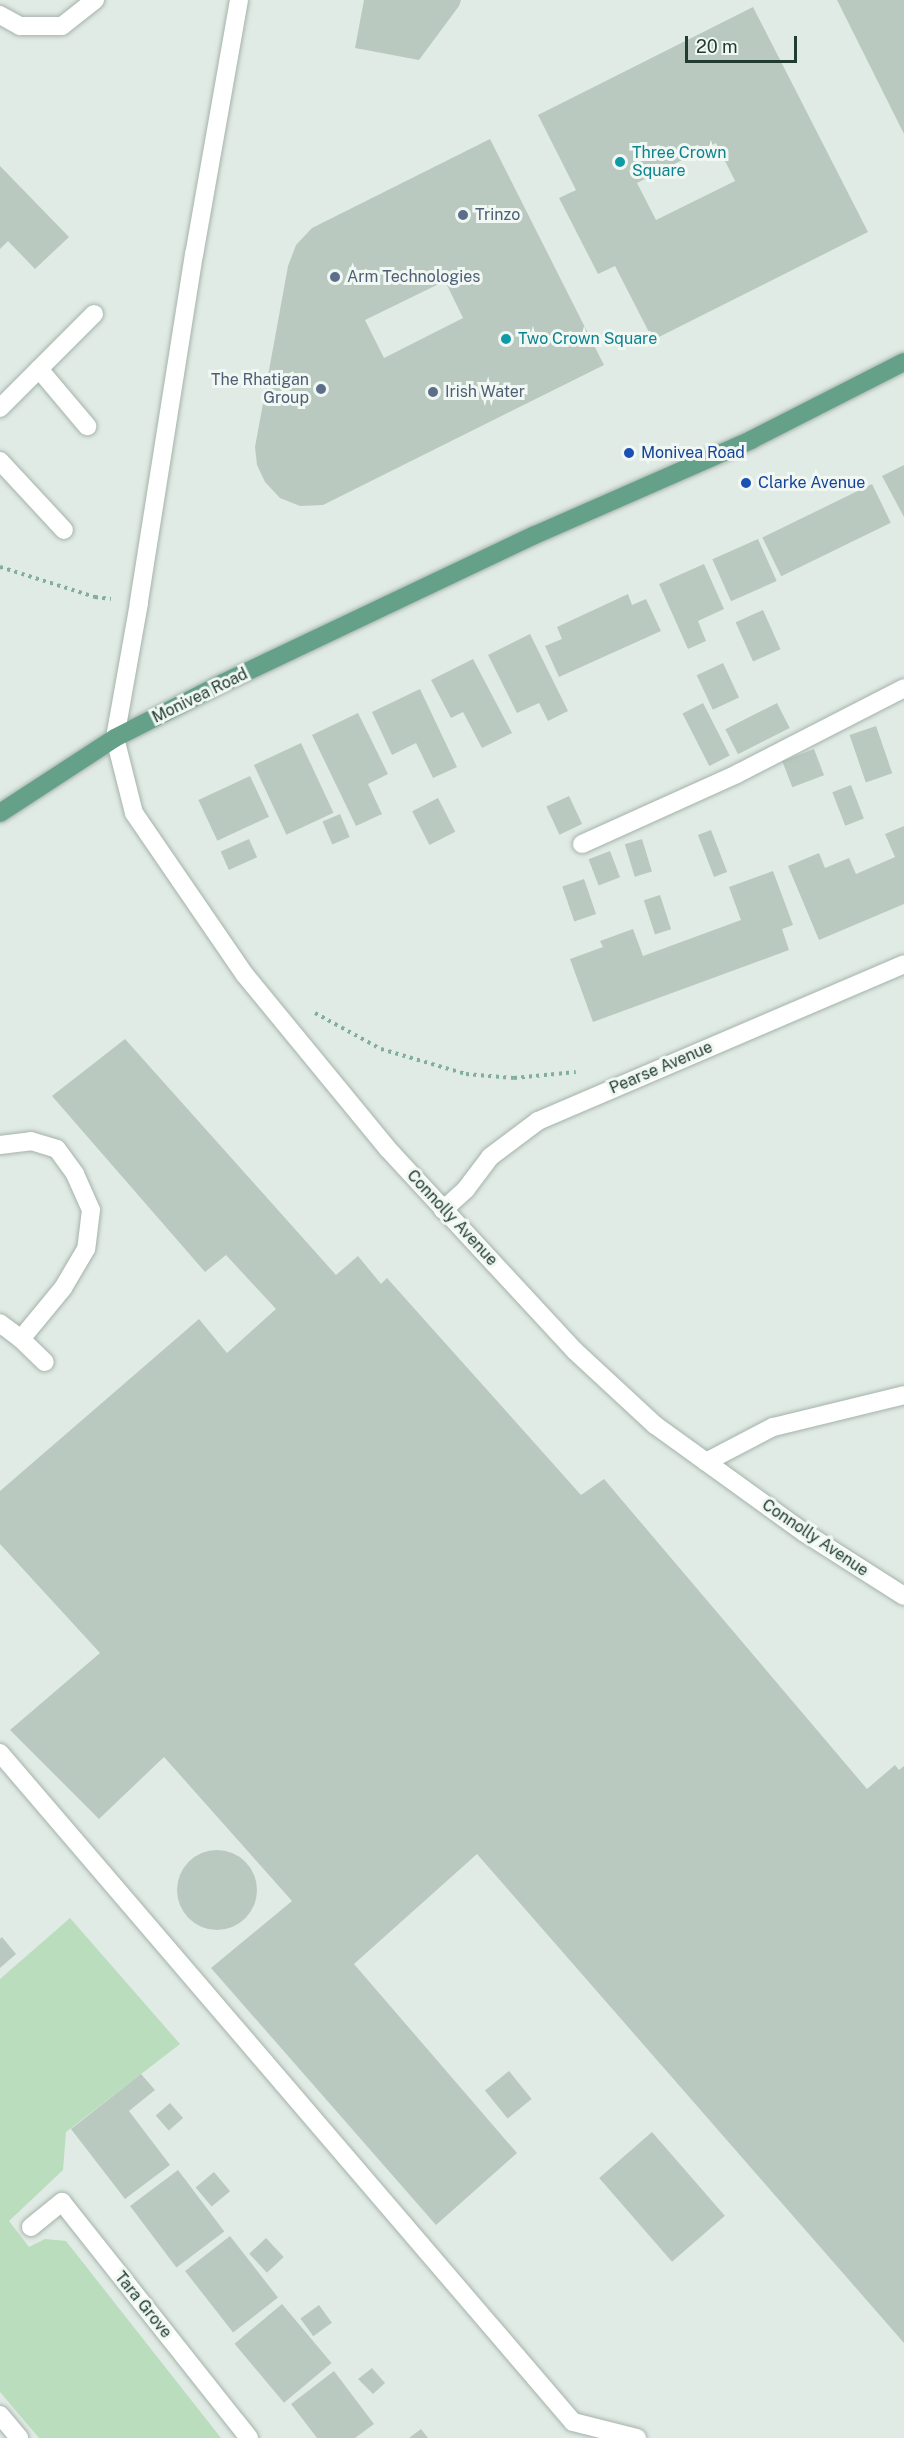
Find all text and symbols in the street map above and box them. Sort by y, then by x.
scale bar [688,24,800,62]
text: 20 m [696,36,738,57]
place label: Three Crown Square [632,143,727,181]
marker: Three Crown Square [613,155,627,169]
place label: Trinzo [475,205,520,225]
marker: Trinzo [456,208,470,222]
place label: Arm Technologies [347,267,480,287]
marker: Arm Technologies [328,270,342,284]
place label: Two Crown Square [518,329,657,349]
marker: Two Crown Square [499,332,513,346]
place label: The Rhatigan Group [211,370,309,408]
marker: The Rhatigan Group [314,382,328,396]
place label: Irish Water [445,382,525,402]
marker: Irish Water [426,385,440,399]
place label: Monivea Road [641,443,745,463]
marker: Monivea Road [622,446,636,460]
place label: Clarke Avenue [758,473,865,493]
marker: Clarke Avenue [739,476,753,490]
street label: Monivea Road [149,665,251,727]
street label: Pearse Avenue [607,1038,715,1098]
street label: Connolly Avenue [403,1166,501,1270]
street label: Connolly Avenue [758,1495,872,1581]
street label: Tara Grove [110,2268,176,2342]

